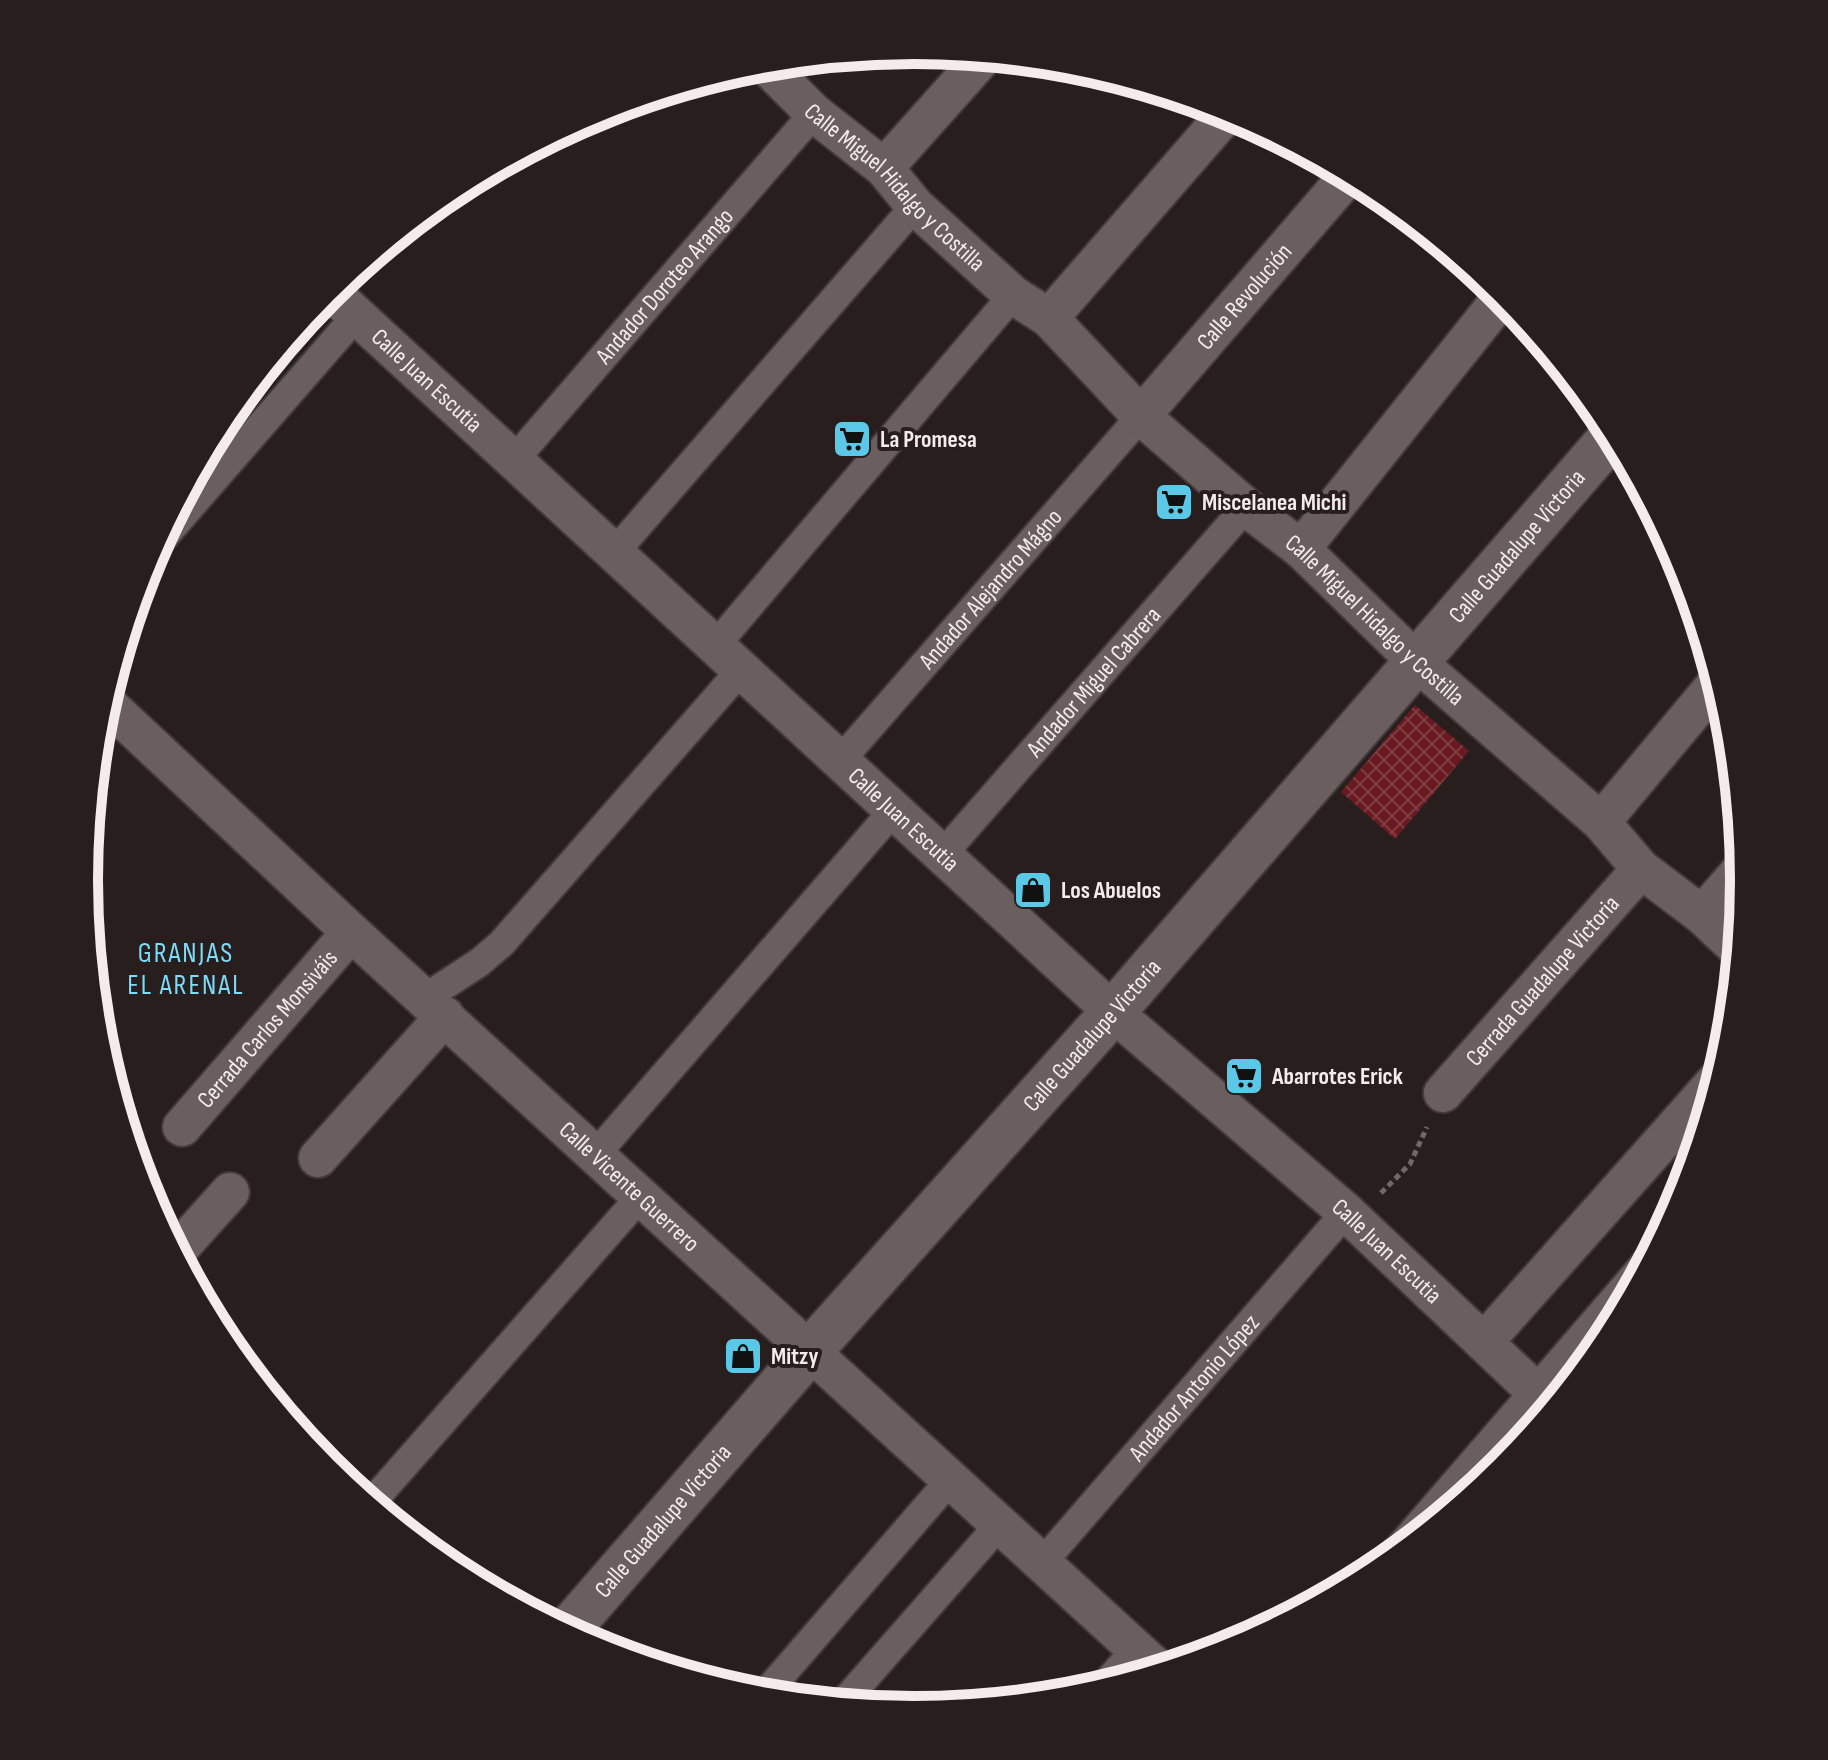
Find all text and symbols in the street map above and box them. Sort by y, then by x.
street label: Calle Miguel Hidalgo y Costilla [798,98,991,278]
street label: Andador Doroteo Arango [589,203,740,371]
street label: Calle Revolución [1191,238,1298,356]
street label: Calle Juan Escutia [365,323,488,439]
supermarket icon: La Promesa [831,418,873,460]
place label: La Promesa [880,425,977,454]
street label: Calle Guadalupe Victoria [1443,464,1592,629]
supermarket icon: Miscelanea Michi [1153,481,1195,523]
place label: Miscelanea Michi [1202,488,1347,517]
street label: Andador Alejandro Mágno [912,503,1068,676]
street label: Calle Miguel Hidalgo y Costilla [1279,528,1470,712]
street label: Andador Miguel Cabrera [1020,601,1167,764]
street label: Calle Juan Escutia [842,761,965,878]
shop icon: Los Abuelos [1012,869,1054,911]
place label: Los Abuelos [1061,876,1161,905]
street label: Cerrada Guadalupe Victoria [1460,890,1626,1072]
district label: GRANJAS EL ARENAL [127,937,245,1002]
street label: Cerrada Carlos Monsiváis [191,944,344,1114]
street label: Calle Guadalupe Victoria [1017,953,1167,1118]
supermarket icon: Abarrotes Erick [1223,1055,1265,1097]
place label: Abarrotes Erick [1271,1062,1403,1091]
street label: Calle Vicente Guerrero [553,1115,705,1258]
street label: Calle Juan Escutia [1326,1192,1448,1310]
street label: Andador Antonio López [1122,1308,1266,1468]
shop icon: Mitzy [722,1335,764,1377]
place label: Mitzy [771,1342,818,1371]
street label: Calle Guadalupe Victoria [589,1438,738,1604]

